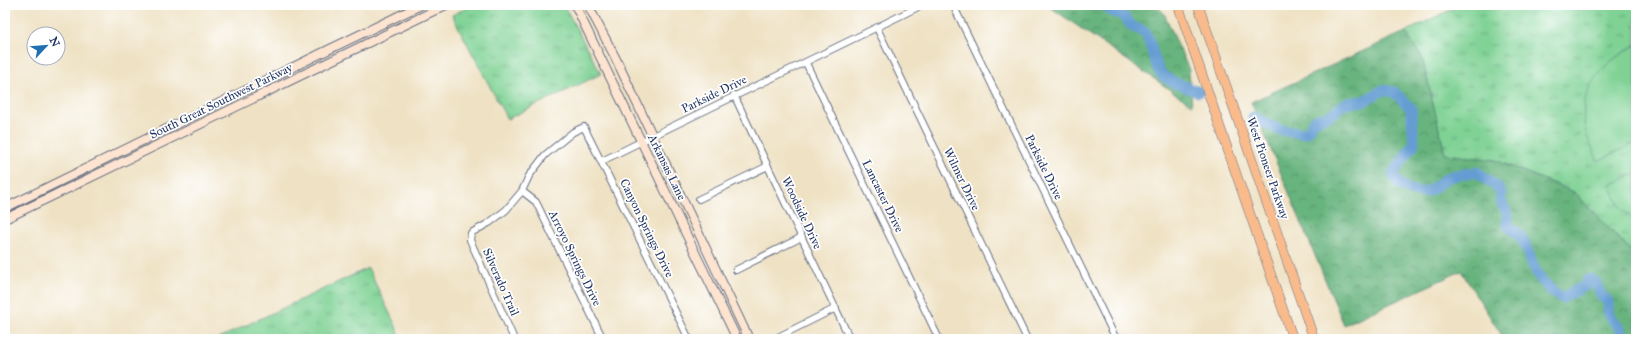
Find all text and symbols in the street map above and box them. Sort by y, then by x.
north arrow [26,26,66,66]
text: N [47,35,63,49]
street label: South Great Southwest Parkway [147,60,295,142]
street label: Parkside Drive [679,72,749,116]
street label: West Pioneer Parkway [1244,115,1292,221]
street label: Arkansas Lane [645,131,689,202]
street label: Parkside Drive [1022,132,1066,202]
street label: Wilmer Drive [941,145,983,213]
street label: Lancaster Drive [859,157,907,235]
street label: Woodside Drive [779,175,825,251]
street label: Canyon Springs Drive [616,177,677,280]
street label: Arroyo Springs Drive [544,207,604,309]
street label: Silverado Trail [480,246,522,319]

